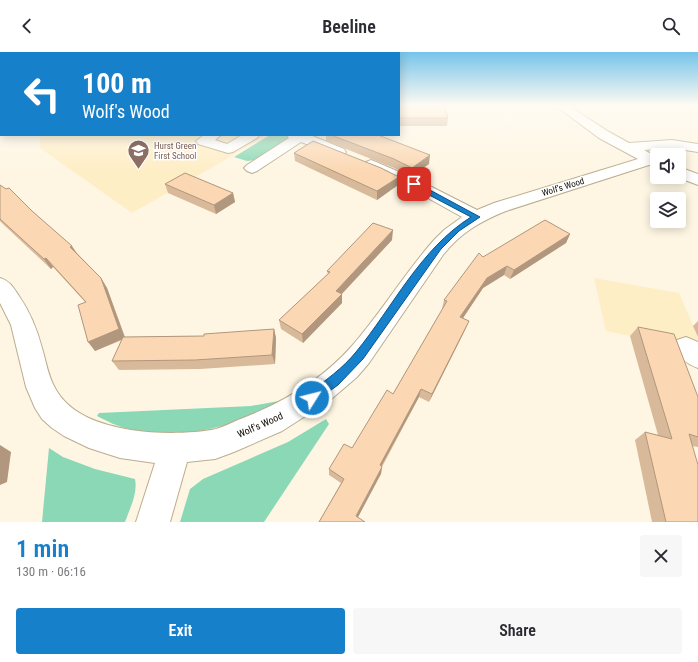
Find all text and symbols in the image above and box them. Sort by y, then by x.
icon: back [16,15,38,37]
icon: search [660,15,682,37]
text: Beeline [322,16,376,37]
text: 100 m [82,67,152,100]
icon: left [16,68,68,120]
text: Wolf's Wood [82,101,170,122]
school or university icon: Hurst Green First School [126,138,152,171]
place label: Hurst Green First School [154,141,196,161]
map controls [650,148,686,228]
button: sound [650,148,686,184]
pin [397,167,431,201]
icon: arrive [403,173,425,195]
street label: Wolf's Wood [541,176,585,198]
button: layers [650,192,686,228]
position arrow [291,377,333,419]
street label: Wolf's Wood [236,410,285,440]
text: 1 min [16,535,69,563]
button: close [640,535,682,577]
text: 130 m · 06:16 [16,564,86,579]
button: Exit [16,608,345,654]
button: Share [353,608,682,654]

